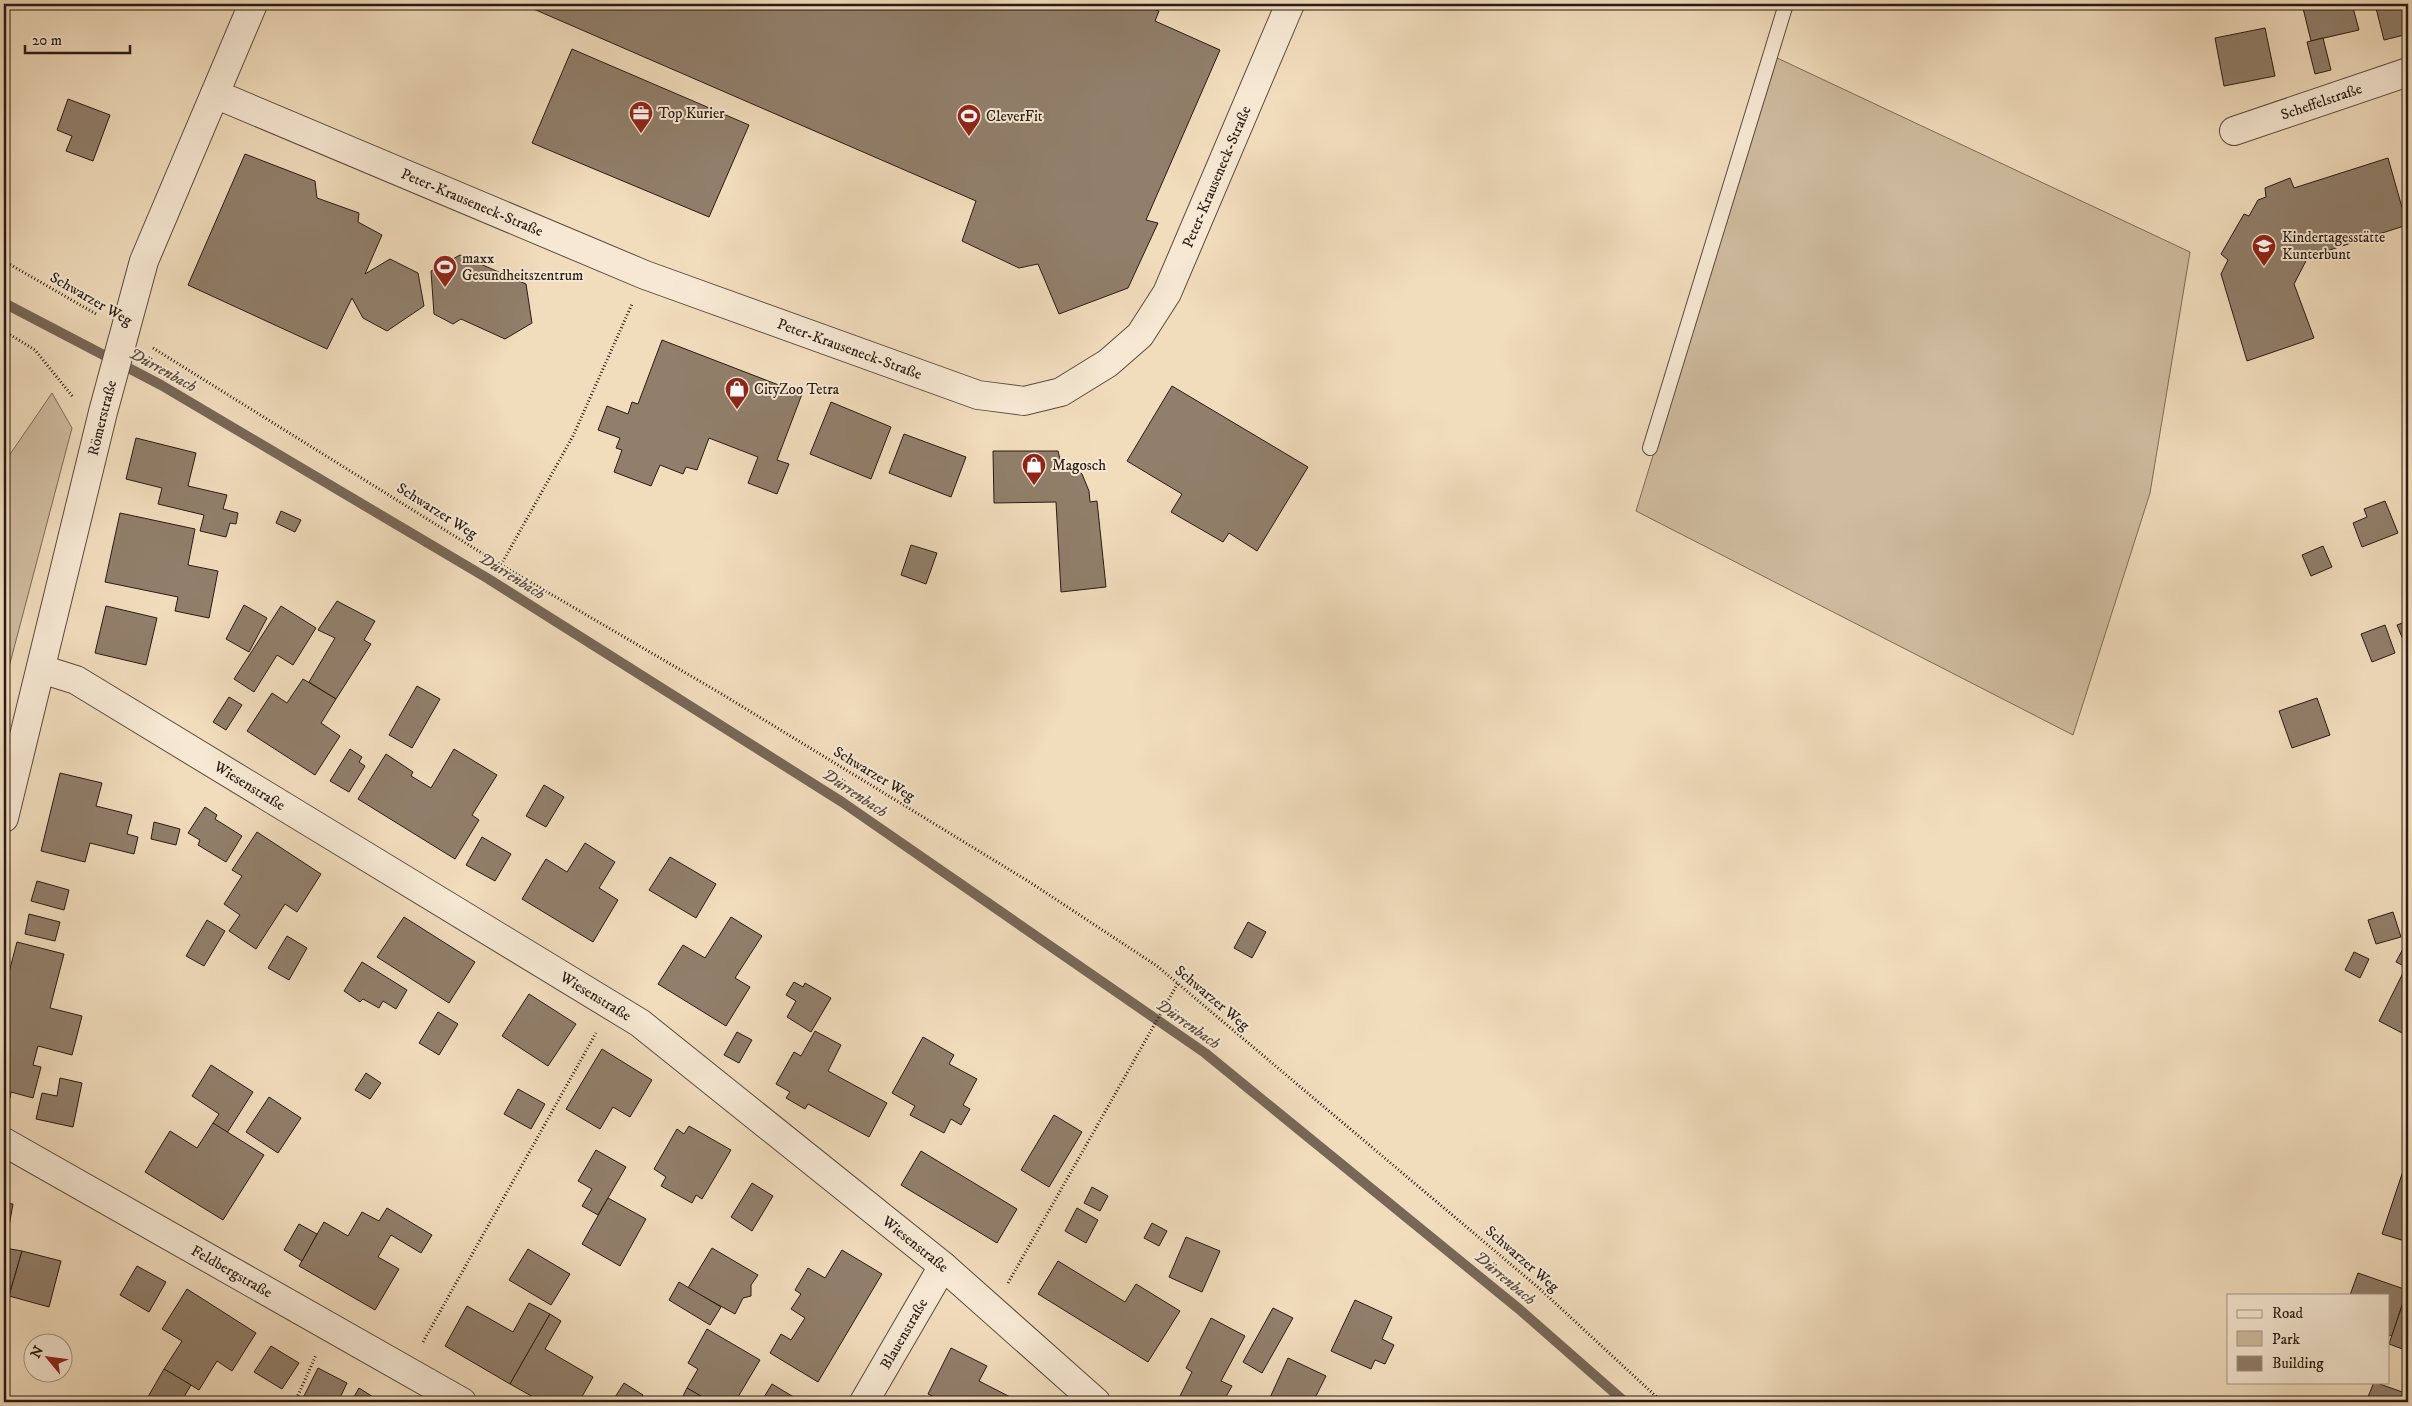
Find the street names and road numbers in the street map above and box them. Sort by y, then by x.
street label: Scheffelstraße [2278,79,2364,124]
street label: Peter-Krauseneck-Straße [1178,103,1255,251]
street label: Peter-Krauseneck-Straße [398,164,546,241]
street label: Schwarzer Weg [47,268,136,330]
street label: Peter-Krauseneck-Straße [775,314,924,383]
street label: Römerstraße [83,378,121,458]
street label: Schwarzer Weg [393,479,481,544]
street label: Schwarzer Weg [830,742,919,806]
street label: Wiesenstraße [210,756,289,815]
street label: Schwarzer Weg [1171,961,1254,1035]
street label: Wiesenstraße [556,967,635,1025]
street label: Wiesenstraße [878,1211,953,1276]
street label: Schwarzer Weg [1481,1222,1563,1297]
street label: Feldbergstraße [188,1241,276,1302]
street label: Blauenstraße [876,1295,932,1372]

